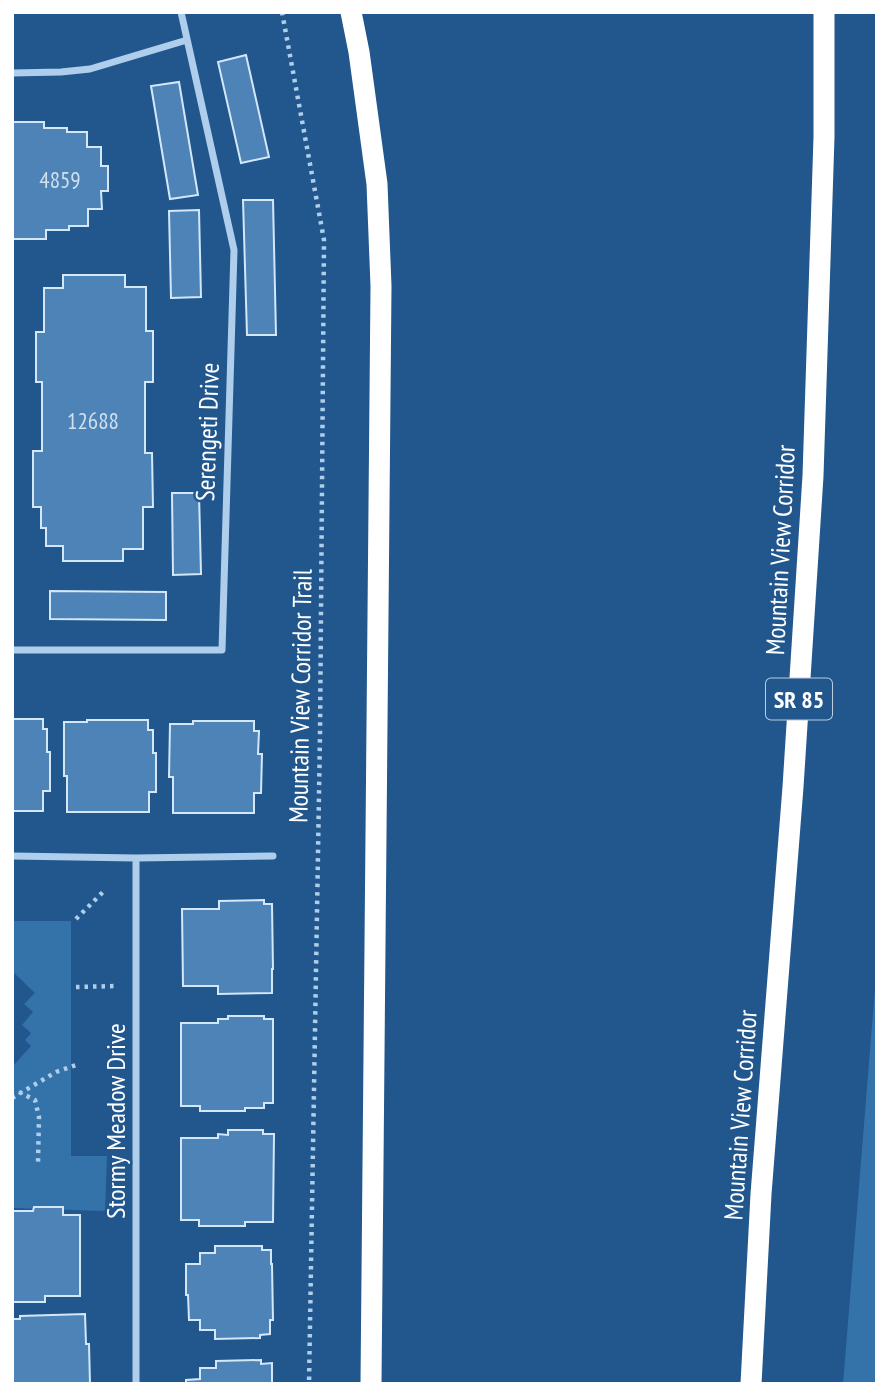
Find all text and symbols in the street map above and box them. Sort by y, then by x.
house number: 4859 [39,165,81,194]
street label: Serengeti Drive [188,362,226,502]
house number: 12688 [67,406,119,435]
street label: Mountain View Corridor [758,444,802,656]
street label: Mountain View Corridor Trail [281,569,319,823]
road number: SR 85 [766,678,832,720]
street label: Mountain View Corridor [716,1009,764,1221]
street label: Stormy Meadow Drive [99,1023,132,1219]

